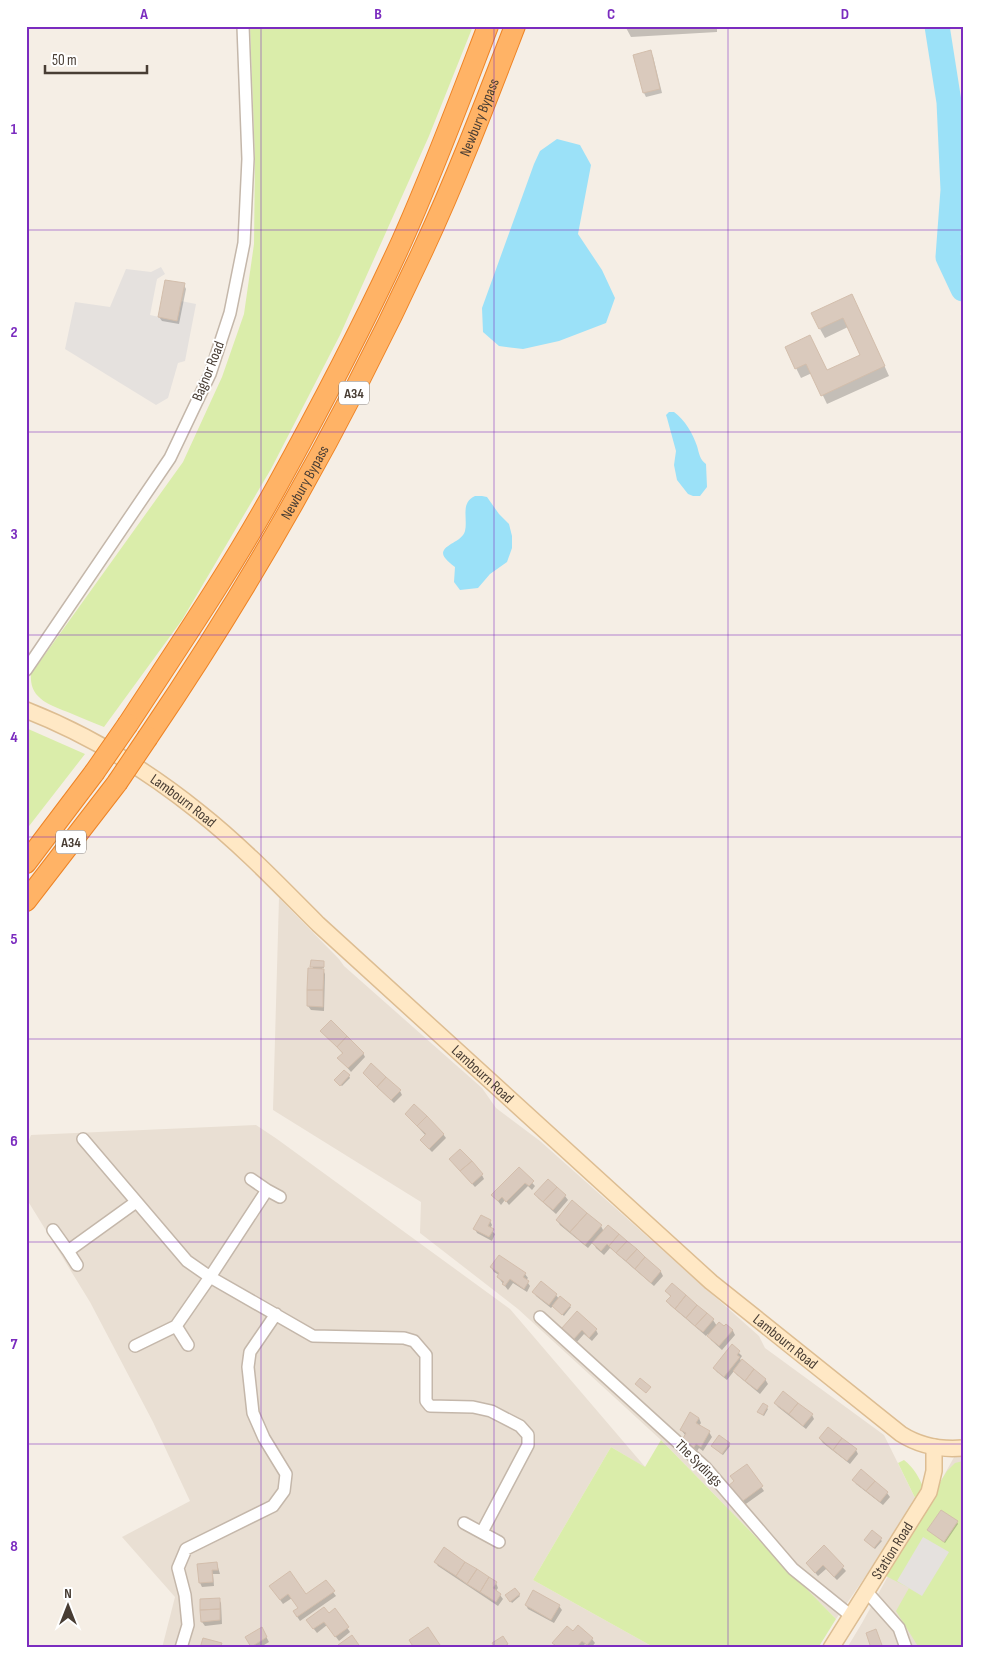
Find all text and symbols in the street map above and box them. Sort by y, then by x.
text: A [139,5,148,24]
text: B [374,5,382,24]
text: C [607,5,615,24]
text: D [841,5,849,24]
scale bar [45,42,148,74]
text: 50 m [52,51,77,70]
street label: Newbury Bypass [456,76,504,159]
text: 1 [11,120,18,139]
text: 2 [10,323,18,342]
street label: Bagnor Road [188,339,229,404]
road number: A34 [339,382,369,404]
street label: Newbury Bypass [277,442,333,523]
text: 3 [10,525,18,544]
text: 4 [10,728,18,747]
street label: Lambourn Road [146,770,220,832]
road number: A34 [56,830,86,854]
text: 5 [10,930,18,949]
street label: Lambourn Road [447,1041,518,1108]
text: 6 [10,1132,18,1151]
street label: Lambourn Road [749,1310,821,1374]
text: 7 [11,1335,18,1354]
street label: The Sydings [671,1436,726,1491]
street label: Station Road [867,1519,918,1583]
text: 8 [10,1537,18,1556]
north arrow [42,1582,92,1632]
text: N [64,1585,72,1602]

